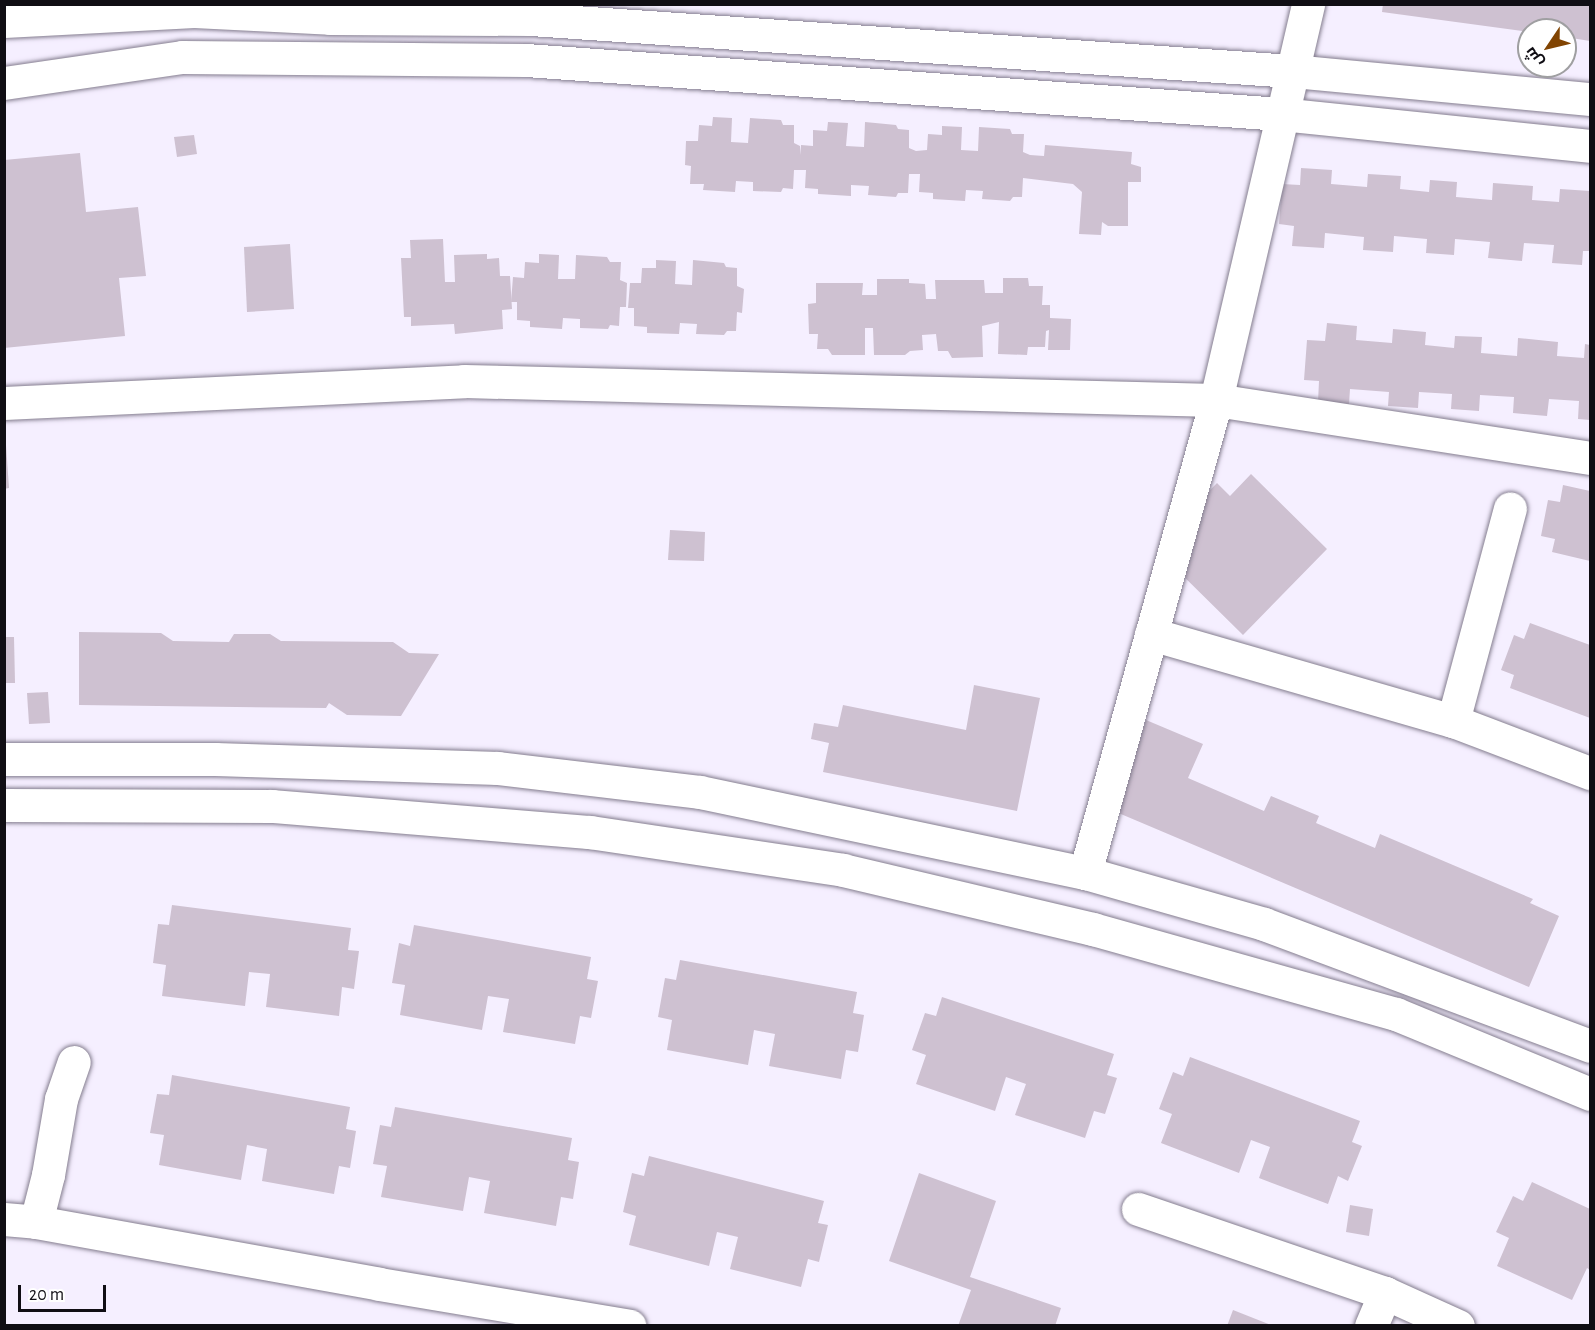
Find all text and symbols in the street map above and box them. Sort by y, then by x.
north arrow [1517,18,1577,78]
text: ش [1521,44,1546,70]
scale bar [21,1273,110,1311]
text: 20 m [29,1286,64,1304]

